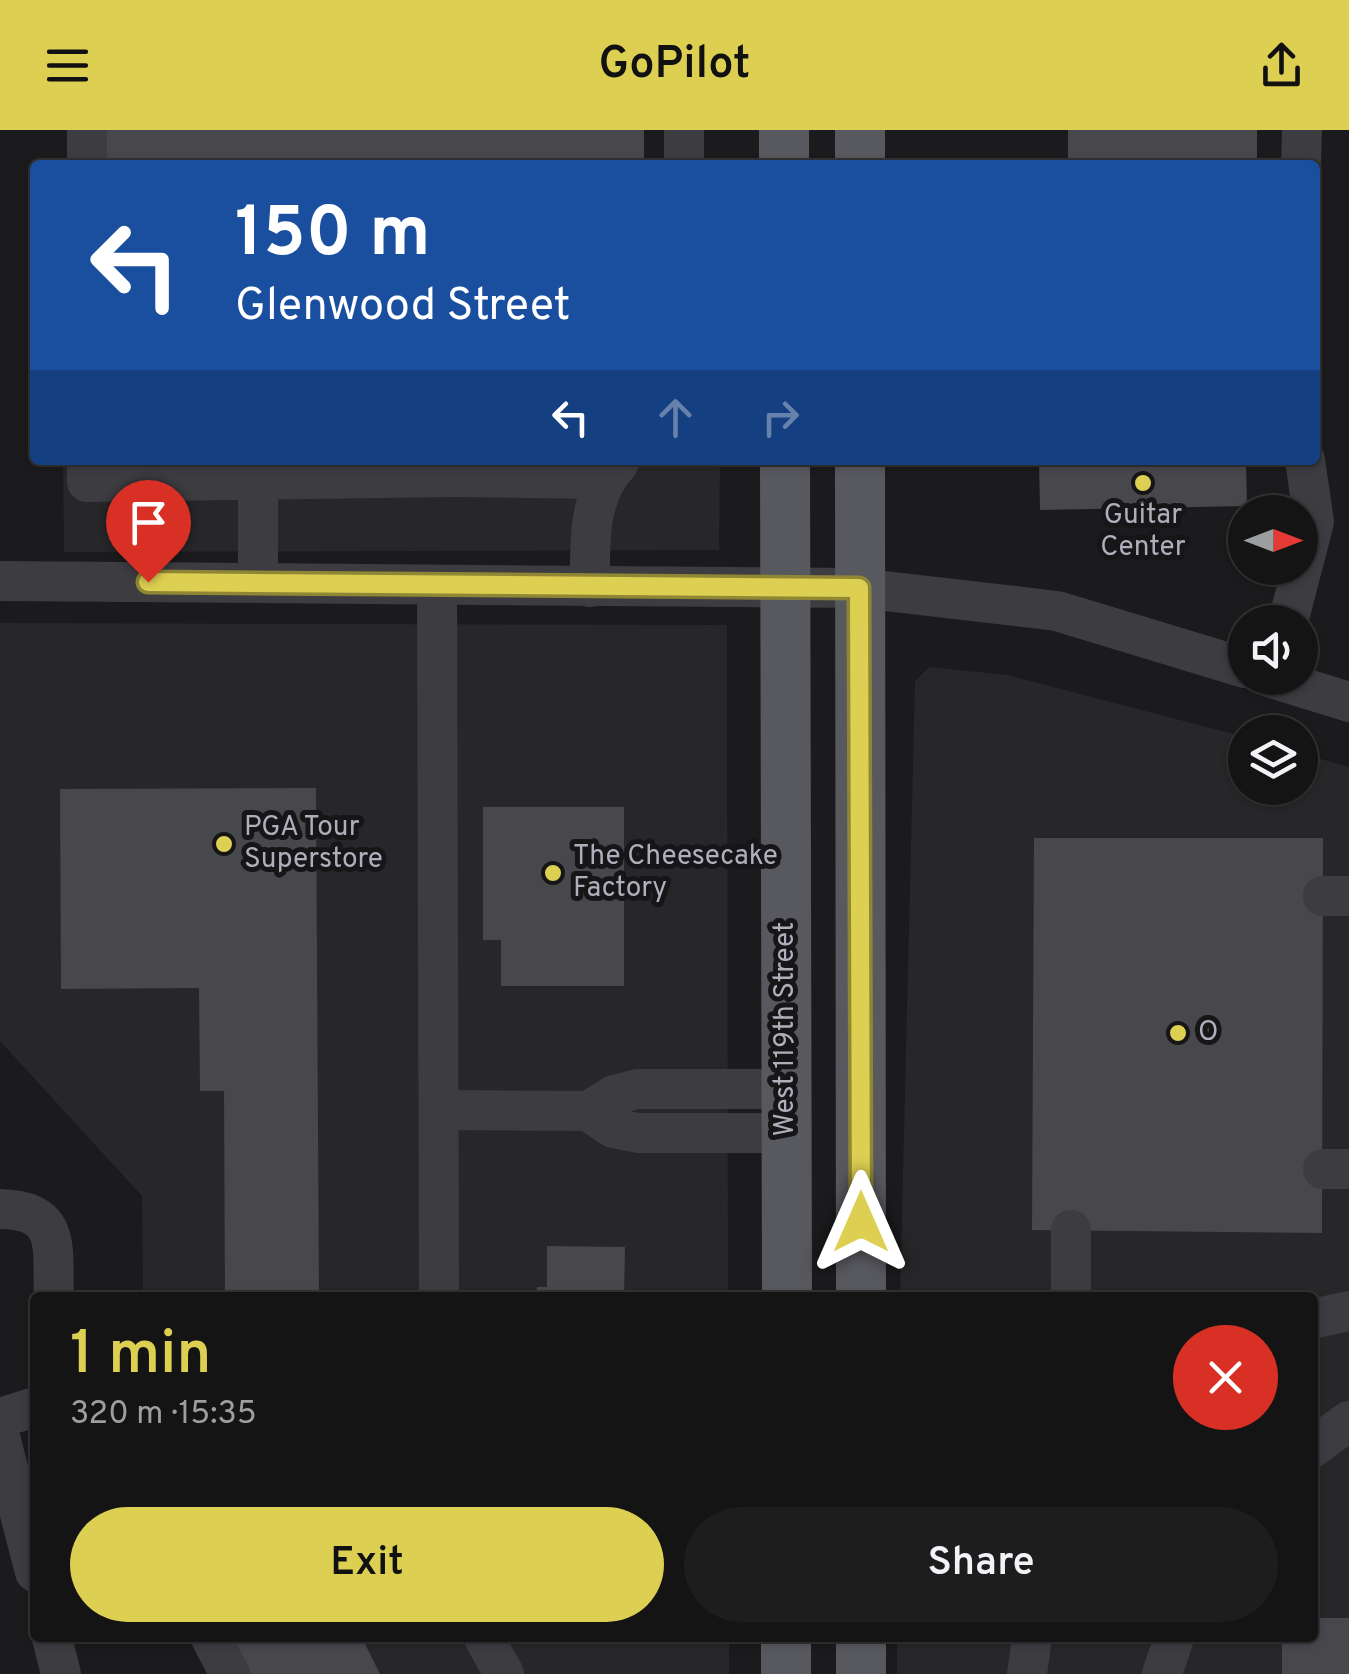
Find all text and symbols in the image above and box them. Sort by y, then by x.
text: GoPilot [598,37,751,94]
icon: menu [40,38,95,93]
icon: share [1254,38,1309,93]
text: 150 m [235,192,430,281]
icon: left [70,200,200,330]
text: Glenwood Street [235,279,570,336]
icon: left [543,390,598,445]
icon: ahead [648,390,703,445]
icon: right [753,390,808,445]
marker: Guitar Center [1132,472,1154,494]
pin [106,480,191,583]
icon: arrive [121,495,176,550]
north arrow [1228,495,1318,585]
map controls [1228,495,1318,805]
place label: Guitar Center [1100,498,1186,566]
button: sound [1228,605,1318,695]
button: layers [1228,715,1318,805]
place label: PGA Tour Superstore [244,810,383,878]
marker: PGA Tour Superstore [213,833,235,855]
place label: The Cheesecake Factory [573,839,778,907]
marker: The Cheesecake Factory [542,862,564,884]
street label: West 119th Street [768,922,804,1136]
place label: O [1198,1015,1218,1051]
marker: O [1167,1022,1189,1044]
position arrow [809,1170,913,1274]
text: 1 min [70,1319,211,1395]
button: close [1173,1325,1278,1430]
text: 320 m · 15:35 [70,1395,257,1435]
button: Exit [70,1507,664,1622]
button: Share [684,1507,1278,1622]

